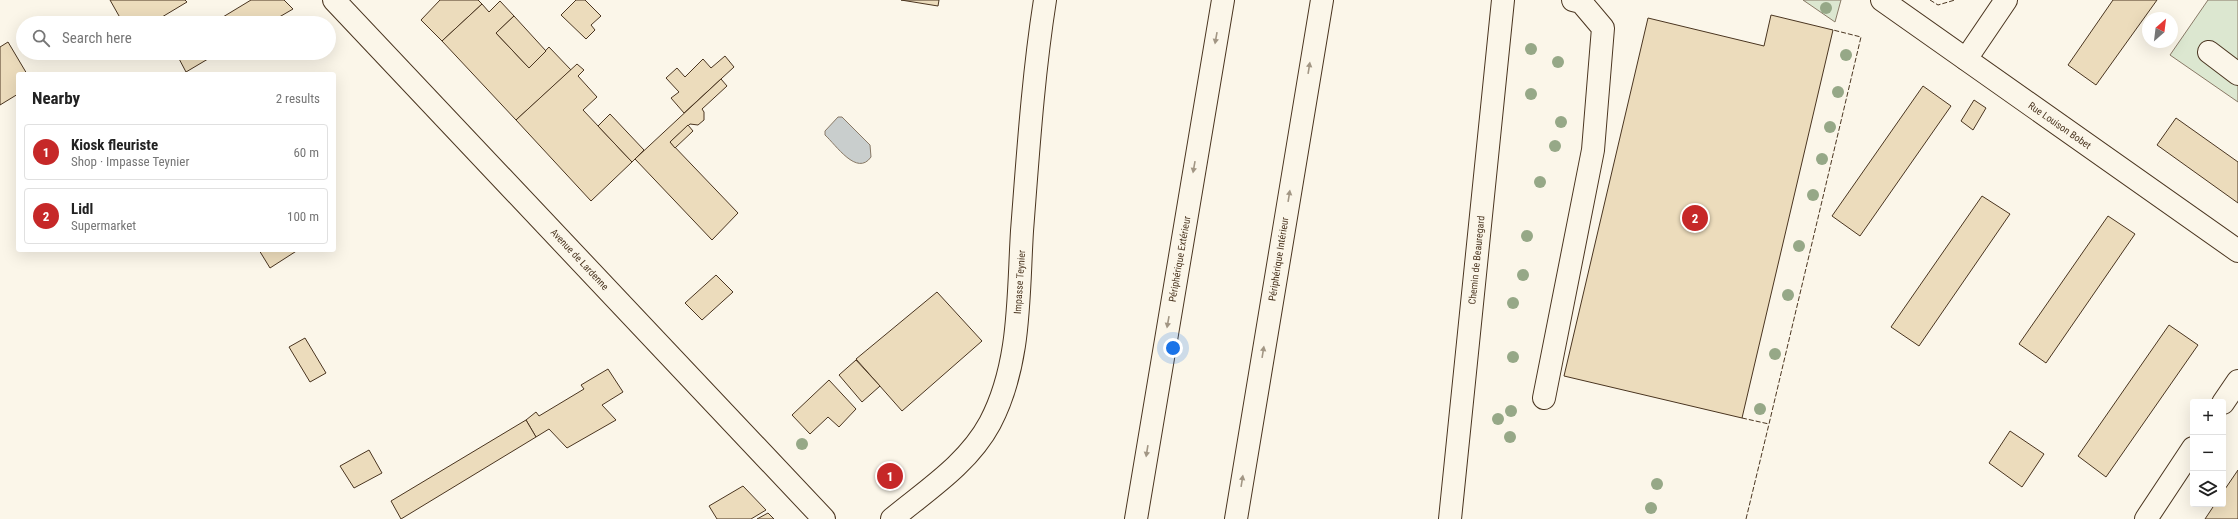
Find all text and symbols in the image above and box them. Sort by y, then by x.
north arrow [2142,12,2178,48]
search box [16,16,336,60]
icon: search [30,27,52,49]
text: Search here [62,29,132,47]
one-way arrow [1213,32,1219,45]
one-way arrow [1307,62,1313,74]
text: Nearby [32,88,80,108]
text: 2 results [276,91,320,106]
street label: Rue Louison Bobet [2026,100,2093,151]
text: Kiosk fleuriste [71,136,158,154]
text: 1 [43,145,49,160]
text: 60 m [293,145,319,160]
text: Shop · Impasse Teynier [71,154,189,169]
one-way arrow [1191,160,1197,173]
one-way arrow [1286,190,1292,202]
text: Lidl [71,200,93,218]
pin: 2 [1682,203,1708,233]
text: 2 [43,209,49,224]
text: 100 m [287,209,319,224]
street label: Périphérique Extérieur [1167,215,1192,303]
street label: Chemin de Beauregard [1466,215,1487,305]
street label: Périphérique Intérieur [1266,216,1291,302]
text: Supermarket [71,218,136,233]
street label: Avenue de Lardenne [548,226,611,292]
street label: Impasse Teynier [1012,250,1027,314]
one-way arrow [1165,316,1171,328]
your location [1163,338,1183,358]
one-way arrow [1260,346,1266,358]
map controls [2190,399,2226,507]
button: + [2190,399,2226,435]
button: − [2190,435,2226,471]
one-way arrow [1144,445,1150,457]
pin: 1 [877,461,903,491]
button: layers [2190,471,2226,507]
one-way arrow [1240,474,1246,487]

